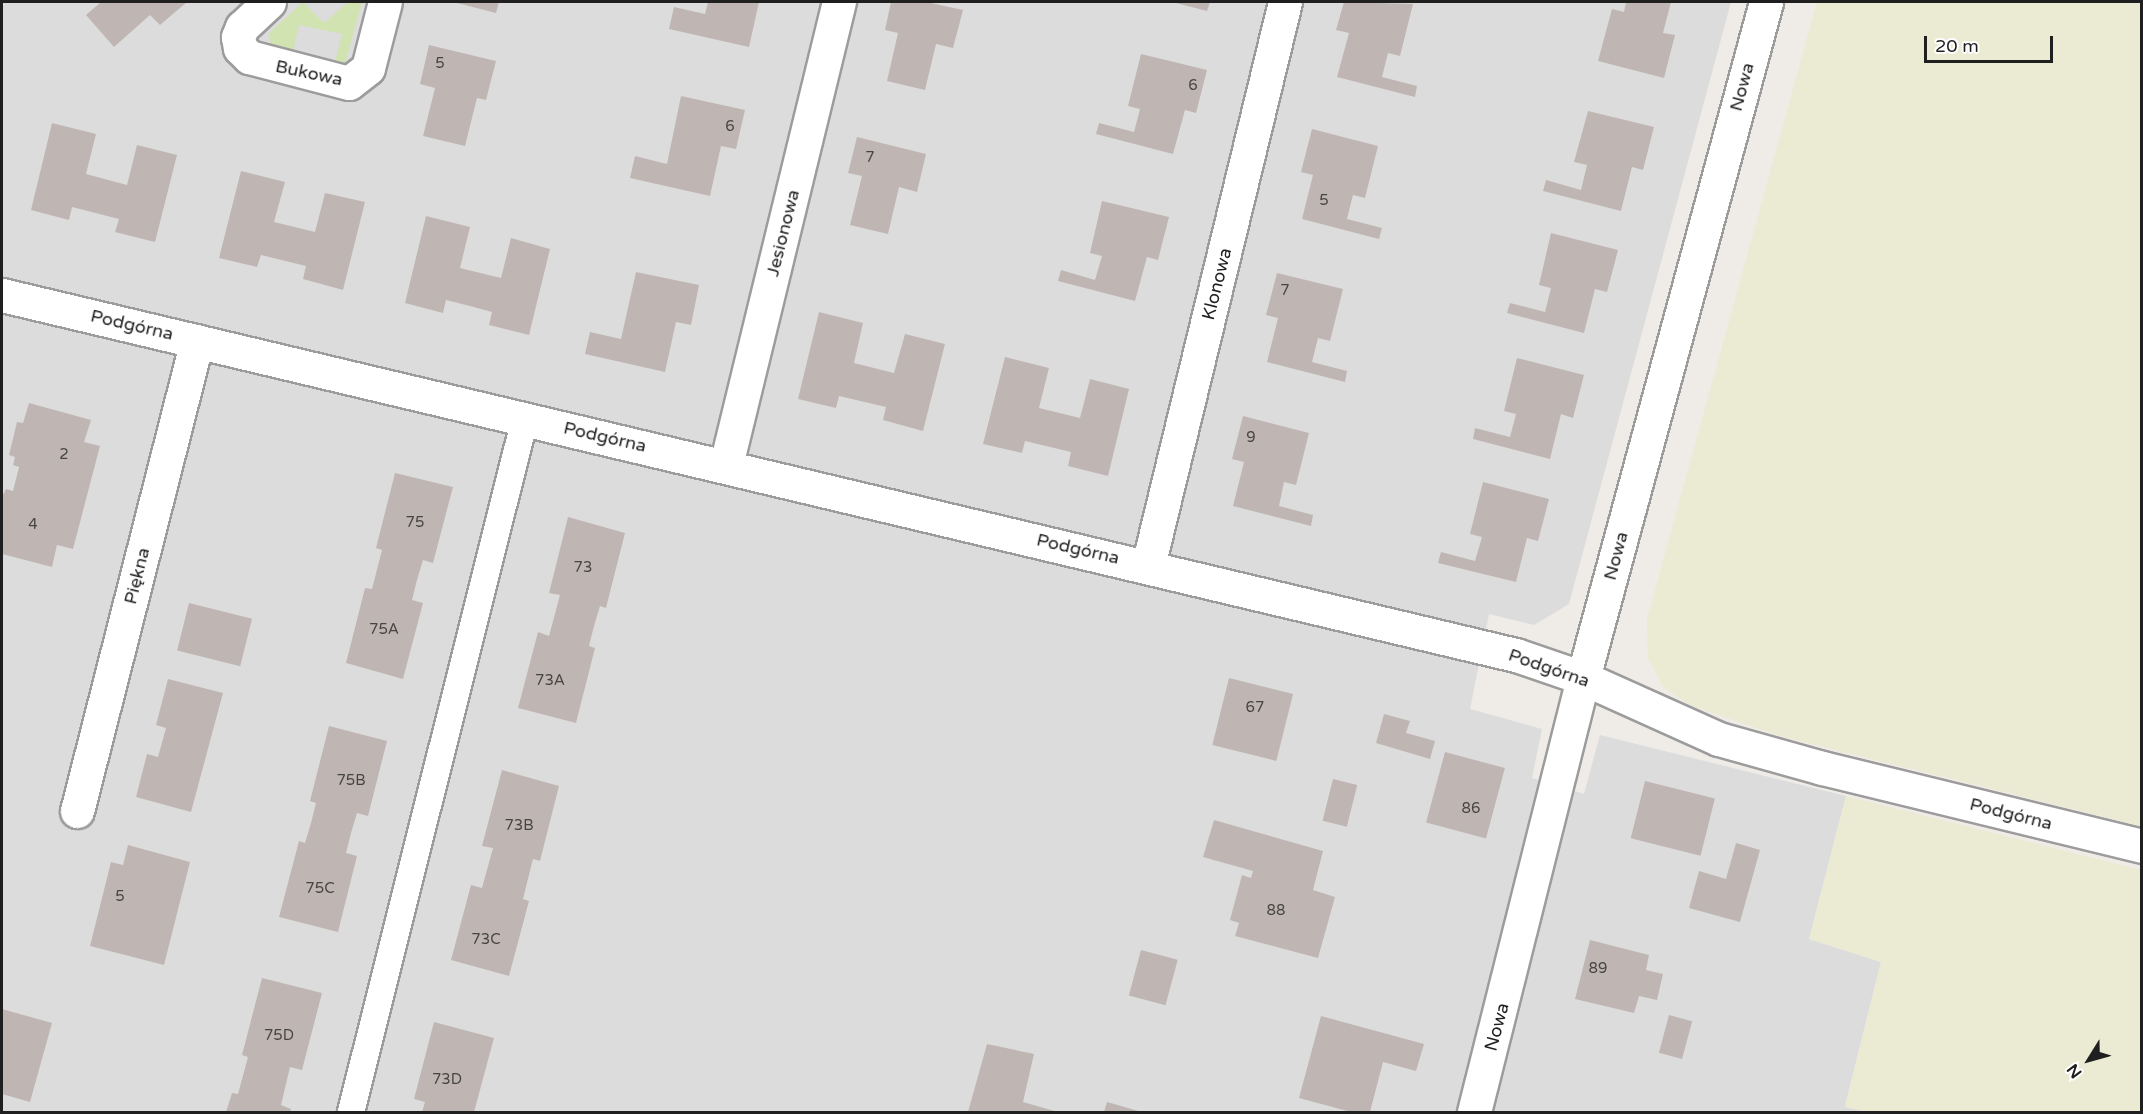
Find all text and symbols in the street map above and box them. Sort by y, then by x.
scale bar [1927,24,2056,62]
text: 20 m [1935,35,1979,57]
street label: Bukowa [273,55,345,91]
house number: 5 [435,55,445,73]
street label: Nowa [1725,60,1759,114]
house number: 6 [1188,77,1198,95]
house number: 6 [725,118,735,136]
house number: 7 [865,149,875,167]
street label: Jesionowa [762,187,804,279]
house number: 5 [1319,192,1329,210]
street label: Klonowa [1198,246,1236,322]
house number: 7 [1280,282,1290,300]
street label: Podgórna [88,305,176,345]
street label: Podgórna [561,417,649,457]
house number: 9 [1246,429,1256,447]
house number: 2 [59,446,69,464]
house number: 75 [406,514,424,532]
house number: 4 [28,516,38,534]
street label: Podgórna [1034,529,1122,569]
street label: Nowa [1599,529,1633,583]
street label: Piękna [120,545,154,607]
house number: 73 [574,559,592,577]
house number: 75A [369,621,399,639]
street label: Podgórna [1506,644,1592,692]
house number: 73A [535,672,565,690]
house number: 67 [1246,699,1264,717]
house number: 75B [336,772,366,790]
street label: Podgórna [1967,793,2055,835]
house number: 86 [1462,800,1480,818]
house number: 73B [504,817,534,835]
house number: 75C [305,880,335,898]
house number: 5 [115,888,125,906]
house number: 88 [1267,902,1285,920]
house number: 73C [471,931,501,949]
house number: 89 [1589,960,1607,978]
street label: Nowa [1480,1000,1514,1054]
house number: 75D [264,1027,294,1045]
north arrow [2059,1030,2119,1090]
text: N [2063,1060,2086,1082]
house number: 73D [432,1071,462,1089]

